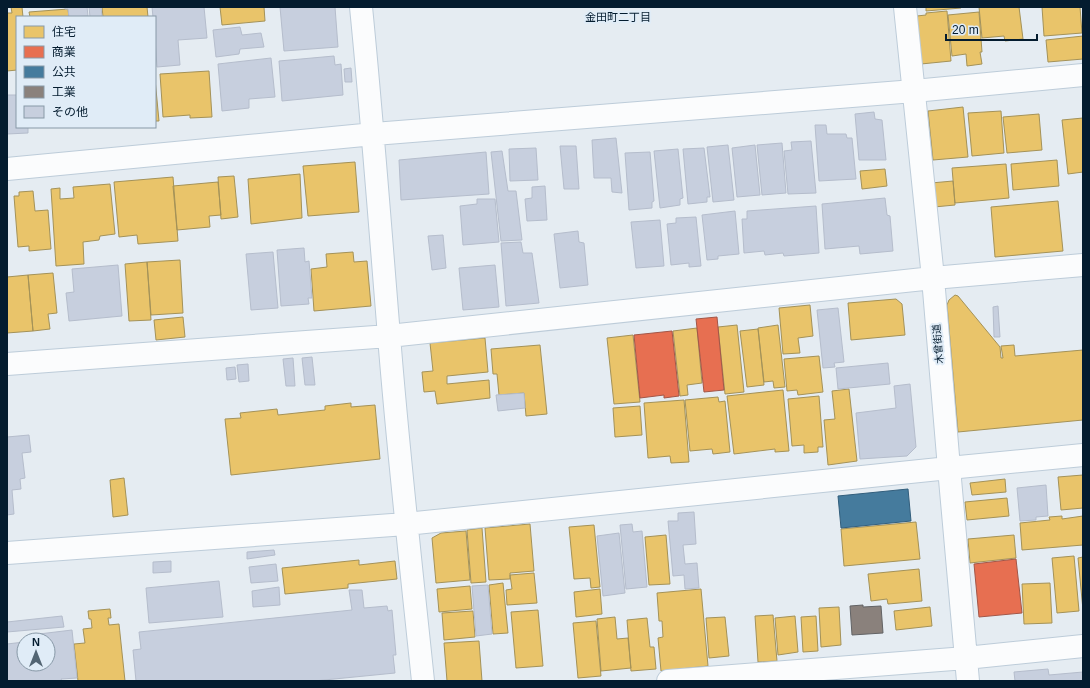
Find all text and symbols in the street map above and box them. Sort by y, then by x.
district label: 金田町二丁目 [585,11,651,23]
legend [16,16,156,128]
scale bar [946,16,1037,42]
text: 20 m [952,23,979,37]
text: 住宅 [52,25,76,39]
text: 商業 [52,45,76,59]
text: 公共 [52,65,76,79]
text: 工業 [52,85,76,99]
text: その他 [52,105,88,119]
street label: 木曾街道 [931,324,945,364]
north arrow [16,632,56,672]
text: N [32,636,40,648]

